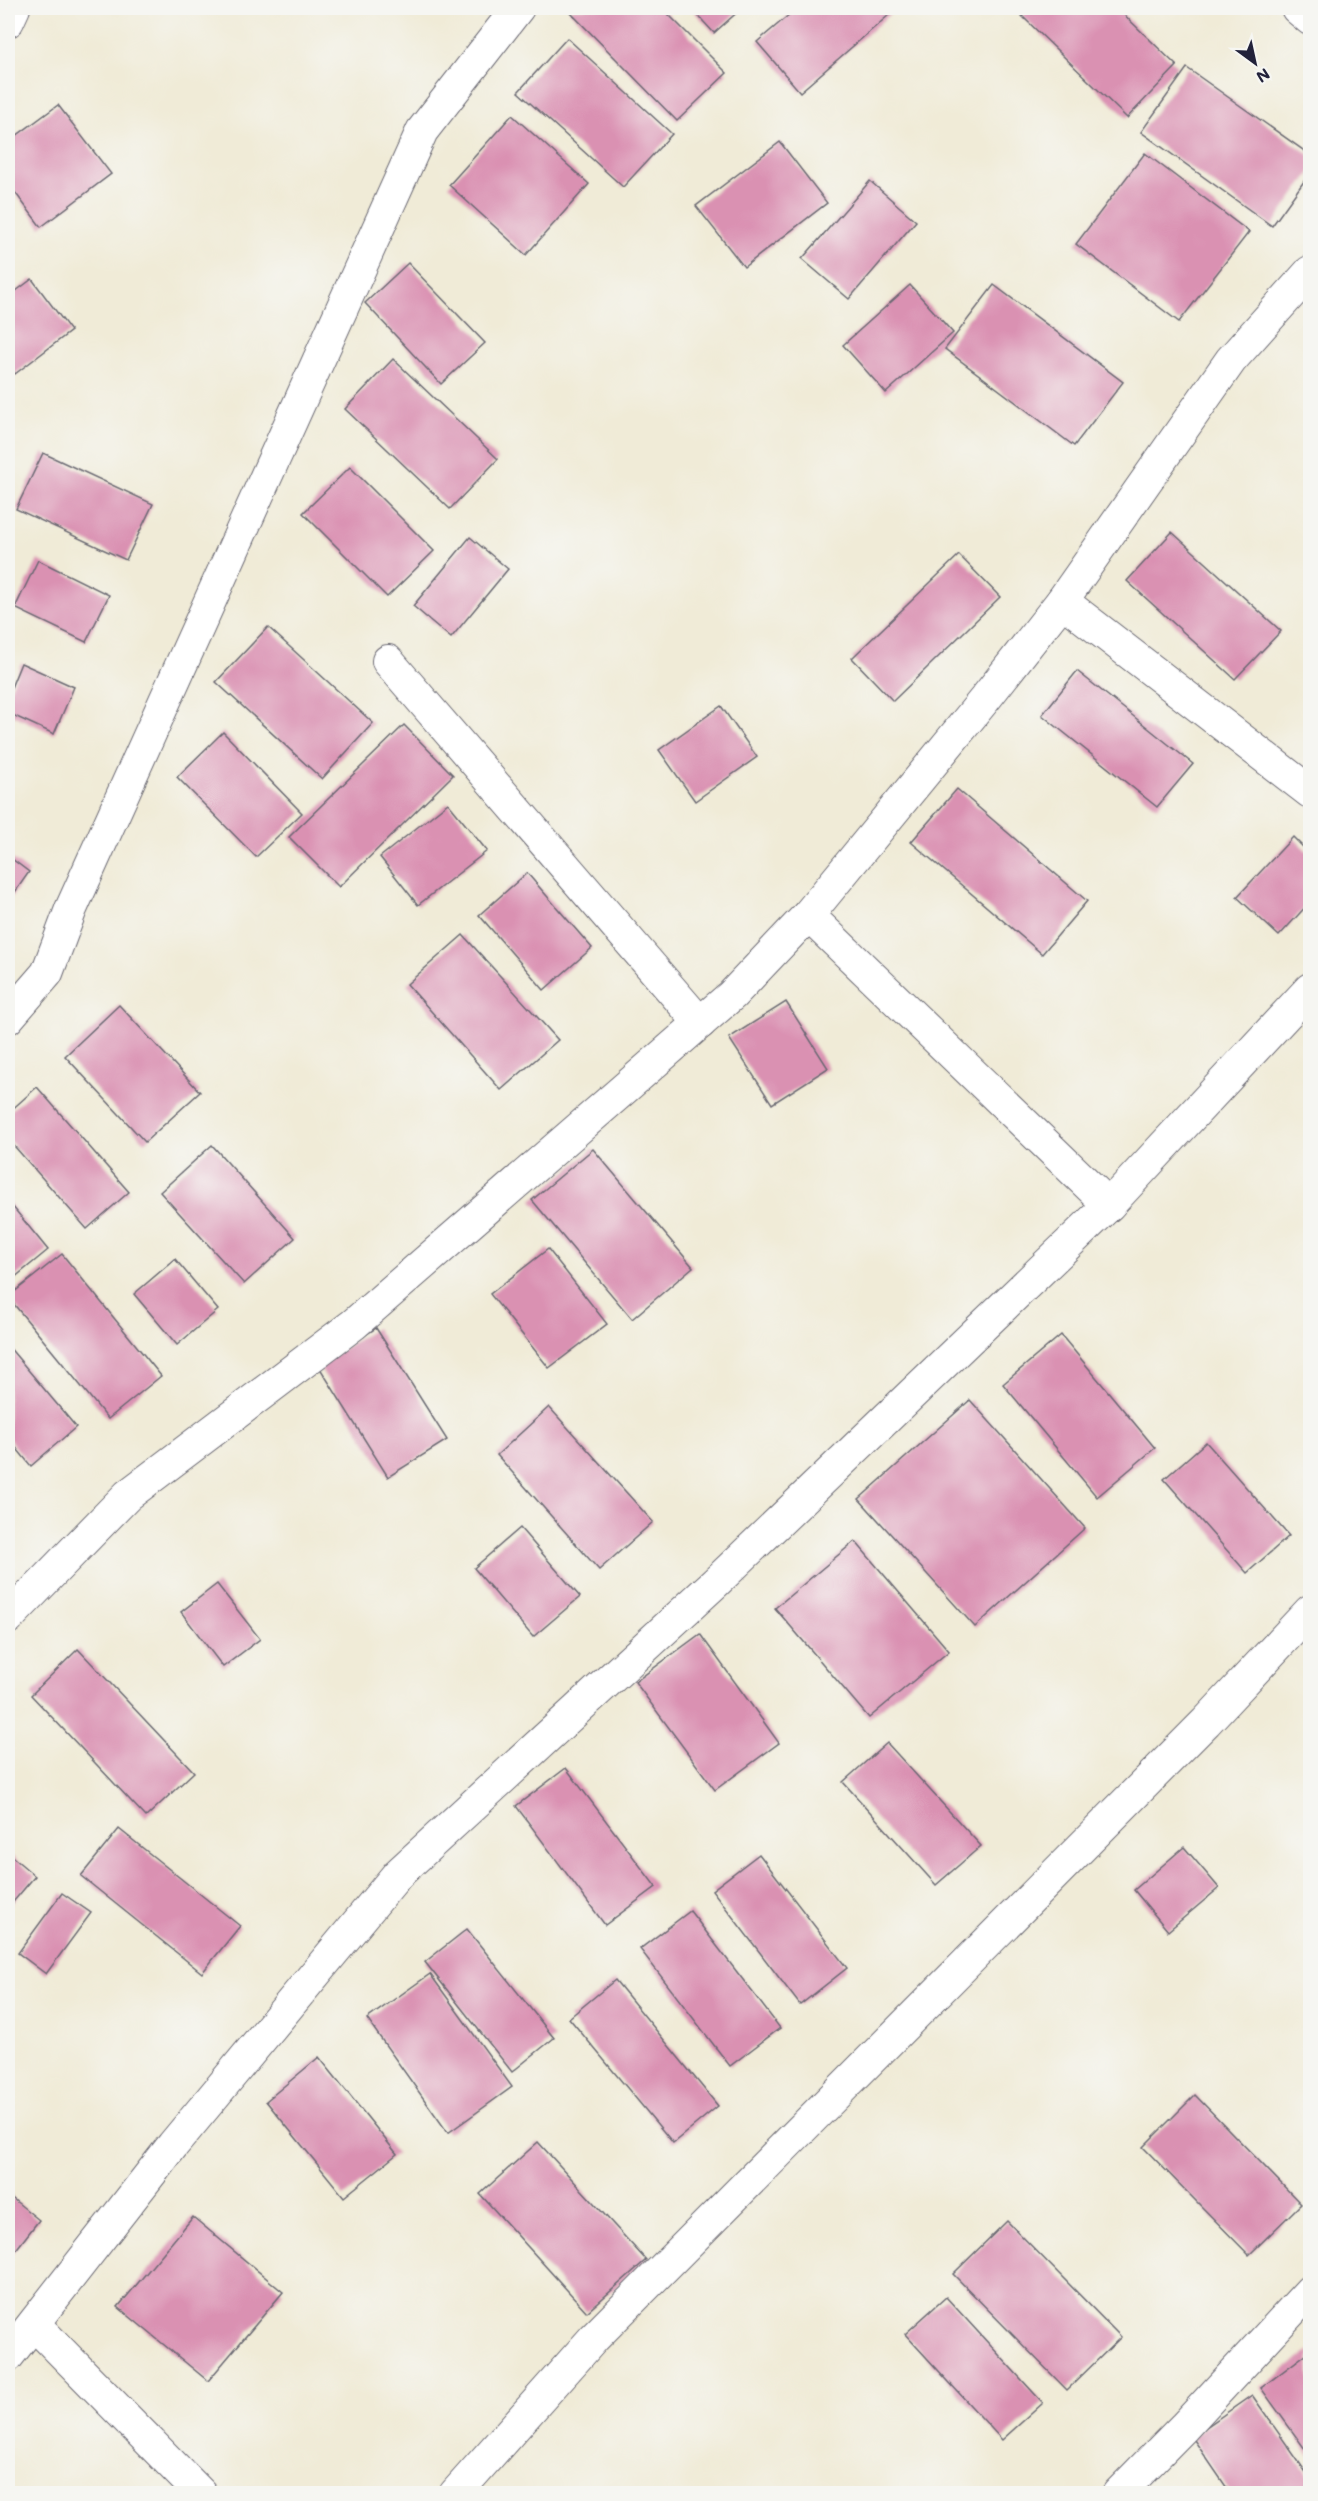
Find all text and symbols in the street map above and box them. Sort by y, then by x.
north arrow [1225,33,1285,93]
text: N [1253,64,1274,88]

